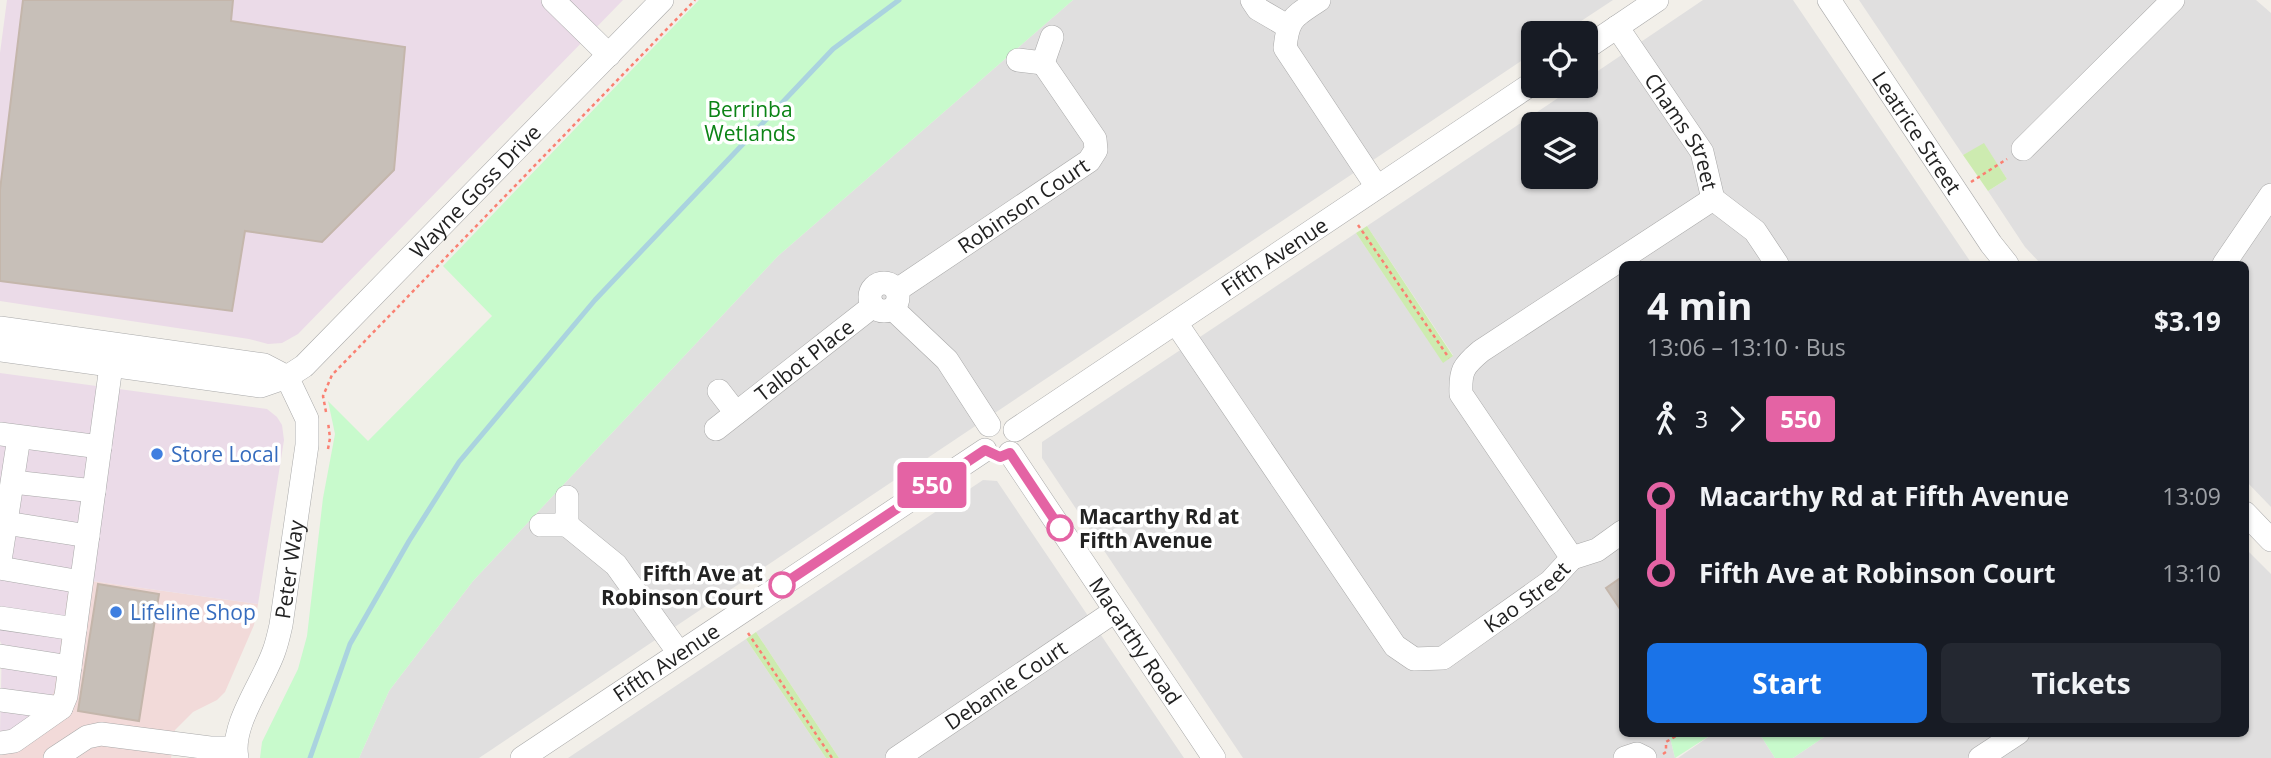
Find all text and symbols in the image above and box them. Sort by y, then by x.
map controls [1521,21,1598,189]
button: locate [1521,21,1598,98]
street label: Leatrice Street [1866,66,1968,199]
street label: Chams Street [1638,67,1724,193]
park label: Berrinba Wetlands [704,95,796,147]
button: layers [1521,112,1598,189]
street label: Wayne Goss Drive [403,118,547,264]
street label: Robinson Court [952,151,1094,259]
street label: Fifth Avenue [1216,211,1333,302]
text: 4 min [1647,279,1752,331]
text: $3.19 [2154,303,2221,339]
street label: Talbot Place [749,312,859,407]
text: 13:06 – 13:10 · Bus [1647,331,1846,363]
icon: walk [1647,400,1685,438]
icon: forward [1718,400,1756,438]
text: 550 [1780,402,1821,435]
text: 3 [1695,403,1708,435]
place label: Store Local [171,440,279,468]
marker: Store Local [149,446,165,462]
line badge: 550 [892,462,972,508]
text: 550 [911,468,953,501]
text: Macarthy Rd at Fifth Avenue [1699,478,2069,514]
text: 13:09 [2162,480,2221,512]
place label: Macarthy Rd at Fifth Avenue [1079,502,1239,554]
marker: Macarthy Rd at Fifth Avenue [1047,515,1073,541]
street label: Peter Way [268,518,310,621]
street label: Kao Street [1478,555,1576,639]
text: Fifth Ave at Robinson Court [1699,555,2055,591]
text: 13:10 [2162,557,2221,589]
place label: Fifth Ave at Robinson Court [601,559,763,611]
marker: Fifth Ave at Robinson Court [769,572,795,598]
street label: Macarthy Road [1083,572,1188,710]
place label: Lifeline Shop [130,598,256,626]
marker: Lifeline Shop [108,604,124,620]
street label: Fifth Avenue [607,617,725,708]
street label: Debanie Court [939,633,1072,736]
button: Start [1647,643,1927,723]
button: Tickets [1941,643,2221,723]

